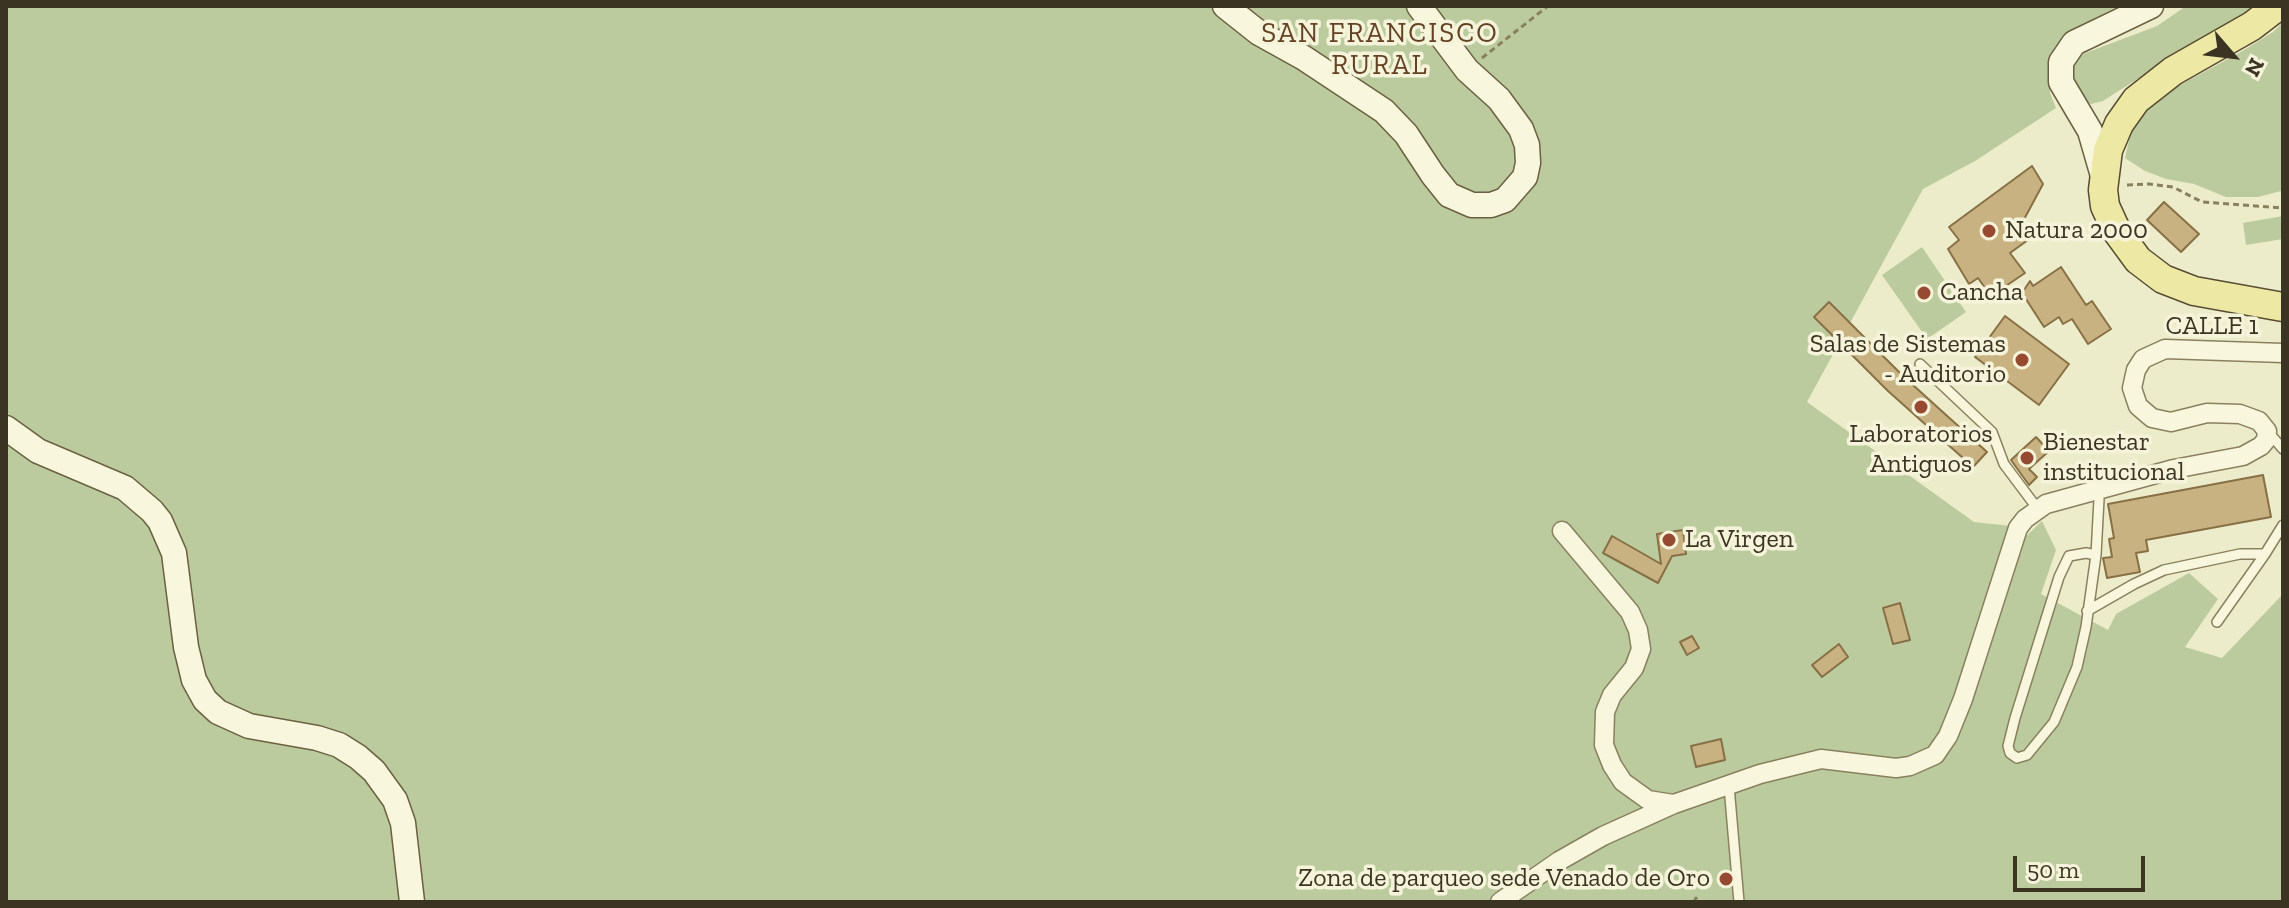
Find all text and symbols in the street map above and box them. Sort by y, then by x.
north arrow [2193,16,2273,96]
district label: SAN FRANCISCO RURAL [1261,17,1499,83]
text: N [2239,54,2270,81]
place label: Natura 2000 [2005,215,2148,247]
marker: Natura 2000 [1980,222,1998,240]
place label: Cancha [1940,277,2023,309]
marker: Cancha [1915,284,1933,302]
street label: CALLE 1 [2165,311,2259,343]
place label: Salas de Sistemas - Auditorio [1810,329,2006,390]
marker: Salas de Sistemas - Auditorio [2013,351,2031,369]
marker: Laboratorios Antiguos [1912,398,1930,416]
place label: Laboratorios Antiguos [1849,419,1993,480]
place label: Bienestar institucional [2043,427,2185,488]
marker: Bienestar institucional [2018,449,2036,467]
place label: La Virgen [1685,524,1794,556]
marker: La Virgen [1660,531,1678,549]
scale bar [2017,840,2149,890]
text: 50 m [2027,855,2079,884]
place label: Zona de parqueo sede Venado de Oro [1298,863,1710,895]
marker: Zona de parqueo sede Venado de Oro [1717,870,1735,888]

